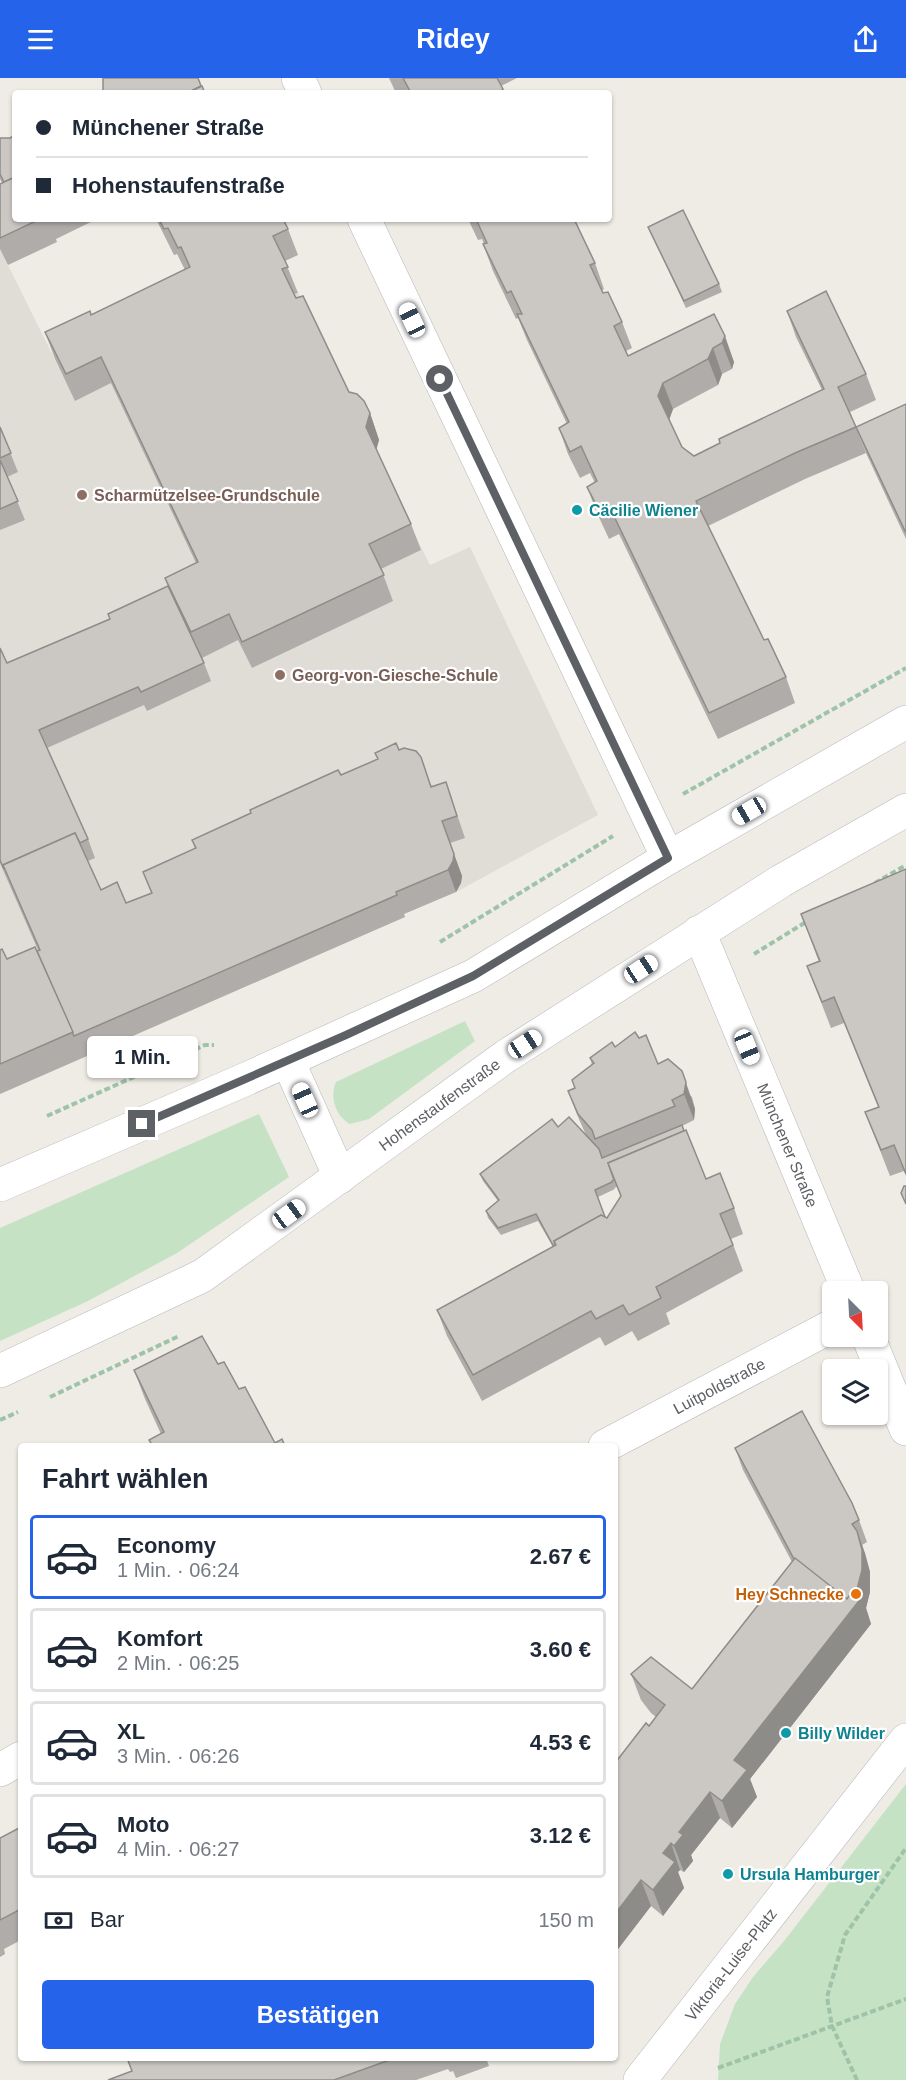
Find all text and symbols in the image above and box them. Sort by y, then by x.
icon: menu [24,23,57,56]
icon: share [849,23,882,56]
text: Ridey [416,24,490,54]
text: Münchener Straße [72,115,264,140]
text: Hohenstaufenstraße [72,173,285,198]
car [396,300,428,340]
route start [426,365,453,392]
place label: Scharmützelsee-Grundschule [94,487,320,504]
marker: Scharmützelsee-Grundschule [75,488,89,502]
place label: Cäcilie Wiener [589,502,698,519]
marker: Cäcilie Wiener [570,503,584,517]
place label: Georg-von-Giesche-Schule [292,667,498,684]
marker: Georg-von-Giesche-Schule [273,668,287,682]
car [729,794,769,828]
car [621,952,661,986]
car [505,1027,545,1061]
car [732,1027,762,1067]
callout: 1 Min. [86,1037,198,1079]
text: 1 Min. [114,1046,171,1068]
street label: Hohenstaufenstraße [375,1055,503,1154]
car [289,1080,321,1120]
street label: Münchener Straße [755,1081,821,1210]
route end [128,1110,155,1137]
car [269,1196,309,1232]
north arrow [822,1281,888,1347]
map controls [822,1281,888,1425]
street label: Luitpoldstraße [670,1354,768,1417]
button: layers [822,1359,888,1425]
text: Fahrt wählen [42,1464,209,1494]
icon: car [45,1530,99,1584]
text: Economy [117,1533,216,1558]
text: 2.67 € [530,1544,591,1569]
text: 1 Min. · 06:24 [117,1559,239,1581]
place label: Hey Schnecke [735,1586,844,1603]
marker: Hey Schnecke [849,1587,863,1601]
icon: car [45,1623,99,1677]
text: Komfort [117,1626,203,1651]
text: 3.60 € [530,1637,591,1662]
text: 2 Min. · 06:25 [117,1652,239,1674]
icon: car [45,1716,99,1770]
text: XL [117,1719,145,1744]
place label: Billy Wilder [798,1725,885,1742]
marker: Billy Wilder [779,1726,793,1740]
text: 4.53 € [530,1730,591,1755]
text: 3 Min. · 06:26 [117,1745,239,1767]
icon: car [45,1809,99,1863]
text: Moto [117,1812,170,1837]
text: 3.12 € [530,1823,591,1848]
text: 4 Min. · 06:27 [117,1838,239,1860]
place label: Ursula Hamburger [740,1866,880,1883]
marker: Ursula Hamburger [721,1867,735,1881]
icon: cash [42,1904,75,1937]
street label: Viktoria-Luise-Platz [681,1905,780,2024]
text: Bar [90,1907,124,1932]
text: 150 m [538,1909,594,1931]
button: Bestätigen [42,1980,594,2049]

